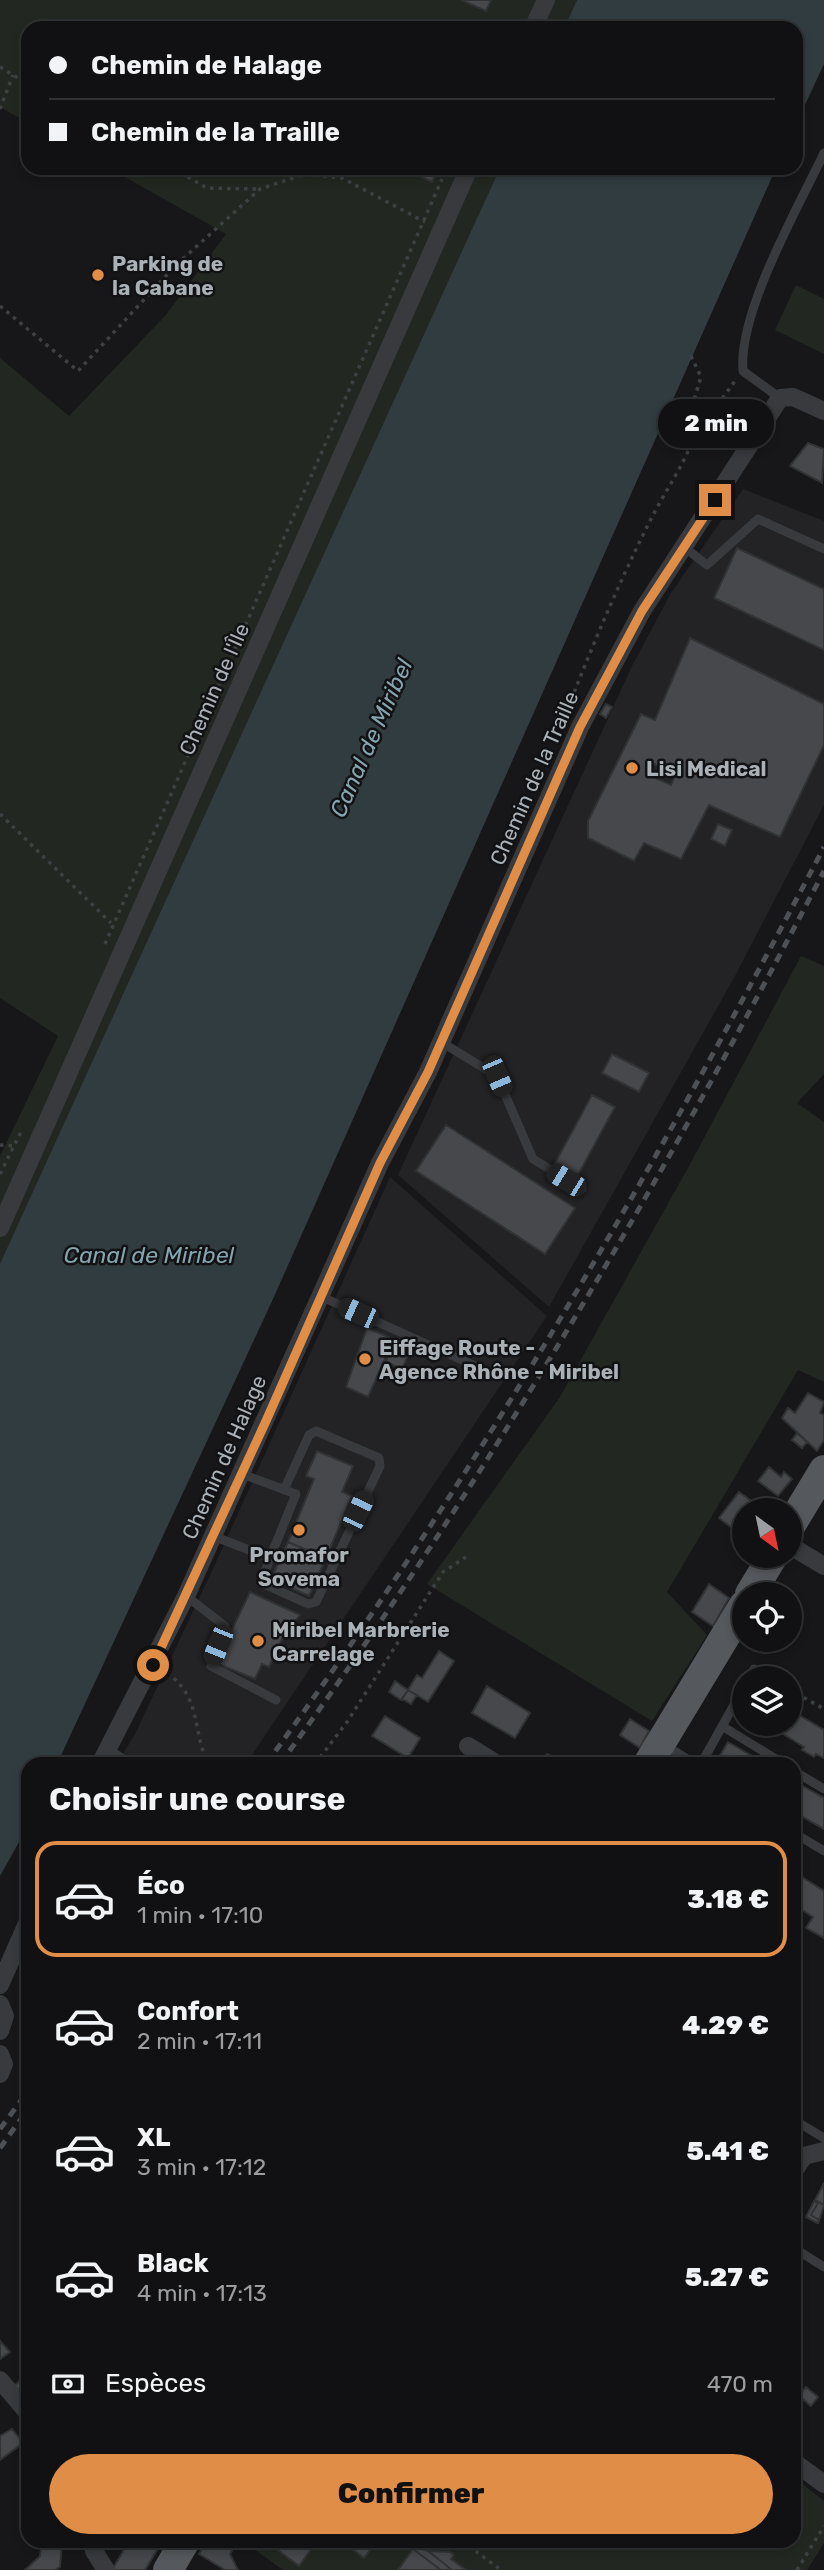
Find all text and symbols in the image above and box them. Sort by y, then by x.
text: Chemin de Halage [91,50,322,81]
text: Chemin de la Traille [91,117,340,148]
place label: Parking de la Cabane [112,251,223,300]
marker: Parking de la Cabane [90,267,106,283]
callout: 2 min [657,398,773,448]
text: 2 min [684,409,748,437]
route end [699,484,731,516]
street label: Chemin de l'Île [174,619,254,759]
water label: Canal de Miribel [324,654,419,821]
street label: Chemin de la Traille [484,687,584,869]
place label: Lisi Medical [646,756,767,781]
marker: Lisi Medical [624,760,640,776]
car [480,1053,515,1099]
car [543,1160,590,1200]
water label: Canal de Miribel [64,1241,235,1269]
car [335,1295,382,1331]
place label: Eiffage Route - Agence Rhône - Miribel [379,1335,619,1384]
marker: Eiffage Route - Agence Rhône - Miribel [357,1351,373,1367]
street label: Chemin de Halage [177,1371,271,1543]
car [340,1488,377,1534]
north arrow [732,1498,802,1568]
map controls [732,1498,802,1736]
marker: Promafor Sovema [291,1522,307,1538]
place label: Promafor Sovema [249,1542,349,1591]
button: locate [732,1582,802,1652]
place label: Miribel Marbrerie Carrelage [272,1617,450,1666]
car [201,1622,236,1668]
marker: Miribel Marbrerie Carrelage [250,1633,266,1649]
route start [137,1649,169,1681]
button: layers [732,1666,802,1736]
text: Choisir une course [49,1780,346,1818]
icon: car [53,1868,116,1931]
text: Éco [137,1870,185,1901]
text: 3.18 € [687,1884,769,1915]
text: 1 min · 17:10 [137,1901,263,1929]
icon: car [53,1994,116,2057]
text: Confort [137,1996,239,2027]
text: 4.29 € [682,2010,769,2041]
text: 2 min · 17:11 [137,2027,262,2055]
icon: car [53,2120,116,2183]
text: XL [137,2122,170,2153]
text: 5.41 € [687,2136,769,2167]
text: 3 min · 17:12 [137,2153,266,2181]
icon: car [53,2246,116,2309]
text: Black [137,2248,209,2279]
text: 5.27 € [685,2262,769,2293]
text: 4 min · 17:13 [137,2279,267,2307]
icon: cash [49,2365,87,2403]
text: Espèces [105,2368,206,2399]
text: 470 m [707,2370,773,2398]
button: Confirmer [49,2454,773,2534]

